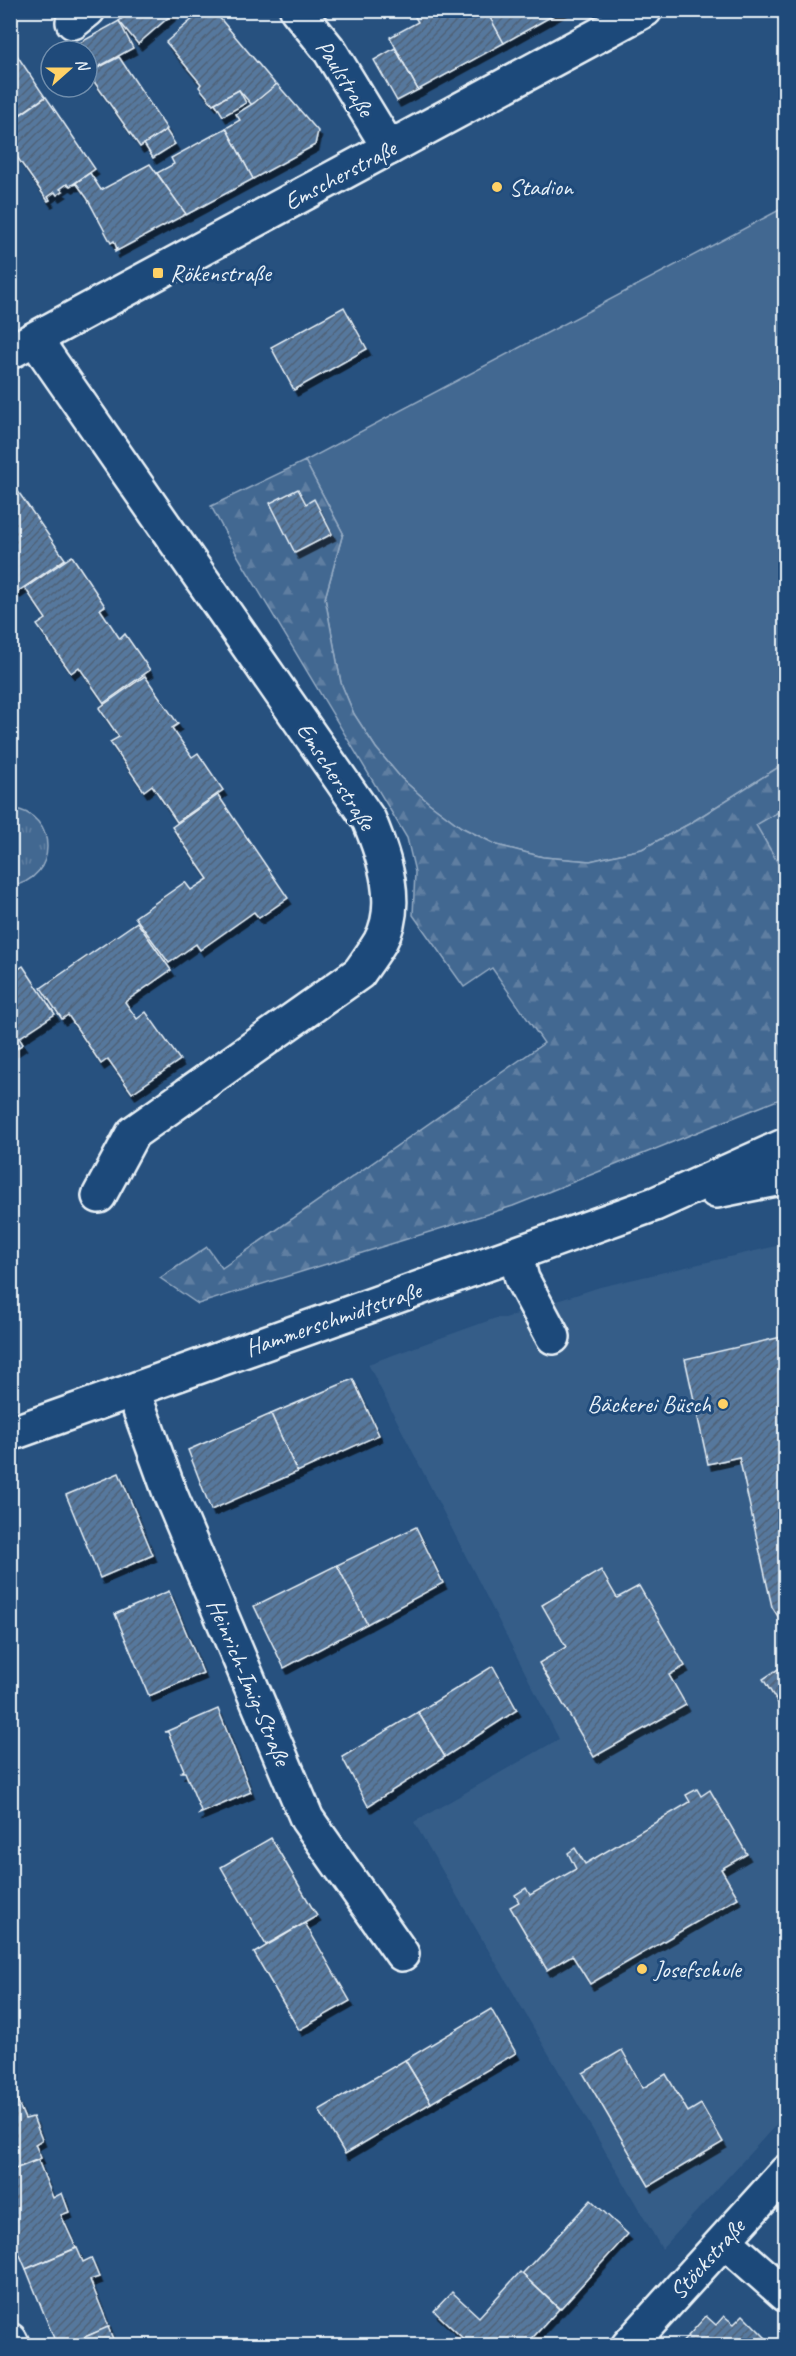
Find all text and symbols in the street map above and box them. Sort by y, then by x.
street label: Paulstraße [309,34,382,124]
north arrow [39,39,99,99]
text: N [71,56,94,75]
street label: Emscherstraße [279,132,403,217]
place label: Stadion [509,172,574,202]
marker: Stadion [490,180,504,194]
place label: Rökenstraße [170,258,273,288]
marker: Rökenstraße [151,266,165,280]
street label: Emscherstraße [290,716,383,837]
street label: Hammerschmidtstraße [241,1274,427,1363]
place label: Bäckerei Büsch [587,1389,712,1419]
marker: Bäckerei Büsch [716,1397,730,1411]
street label: Heinrich-Imig-Straße [200,1594,298,1772]
place label: Josefschule [653,1954,743,1984]
marker: Josefschule [635,1962,649,1976]
street label: Stöckstraße [663,2211,753,2306]

